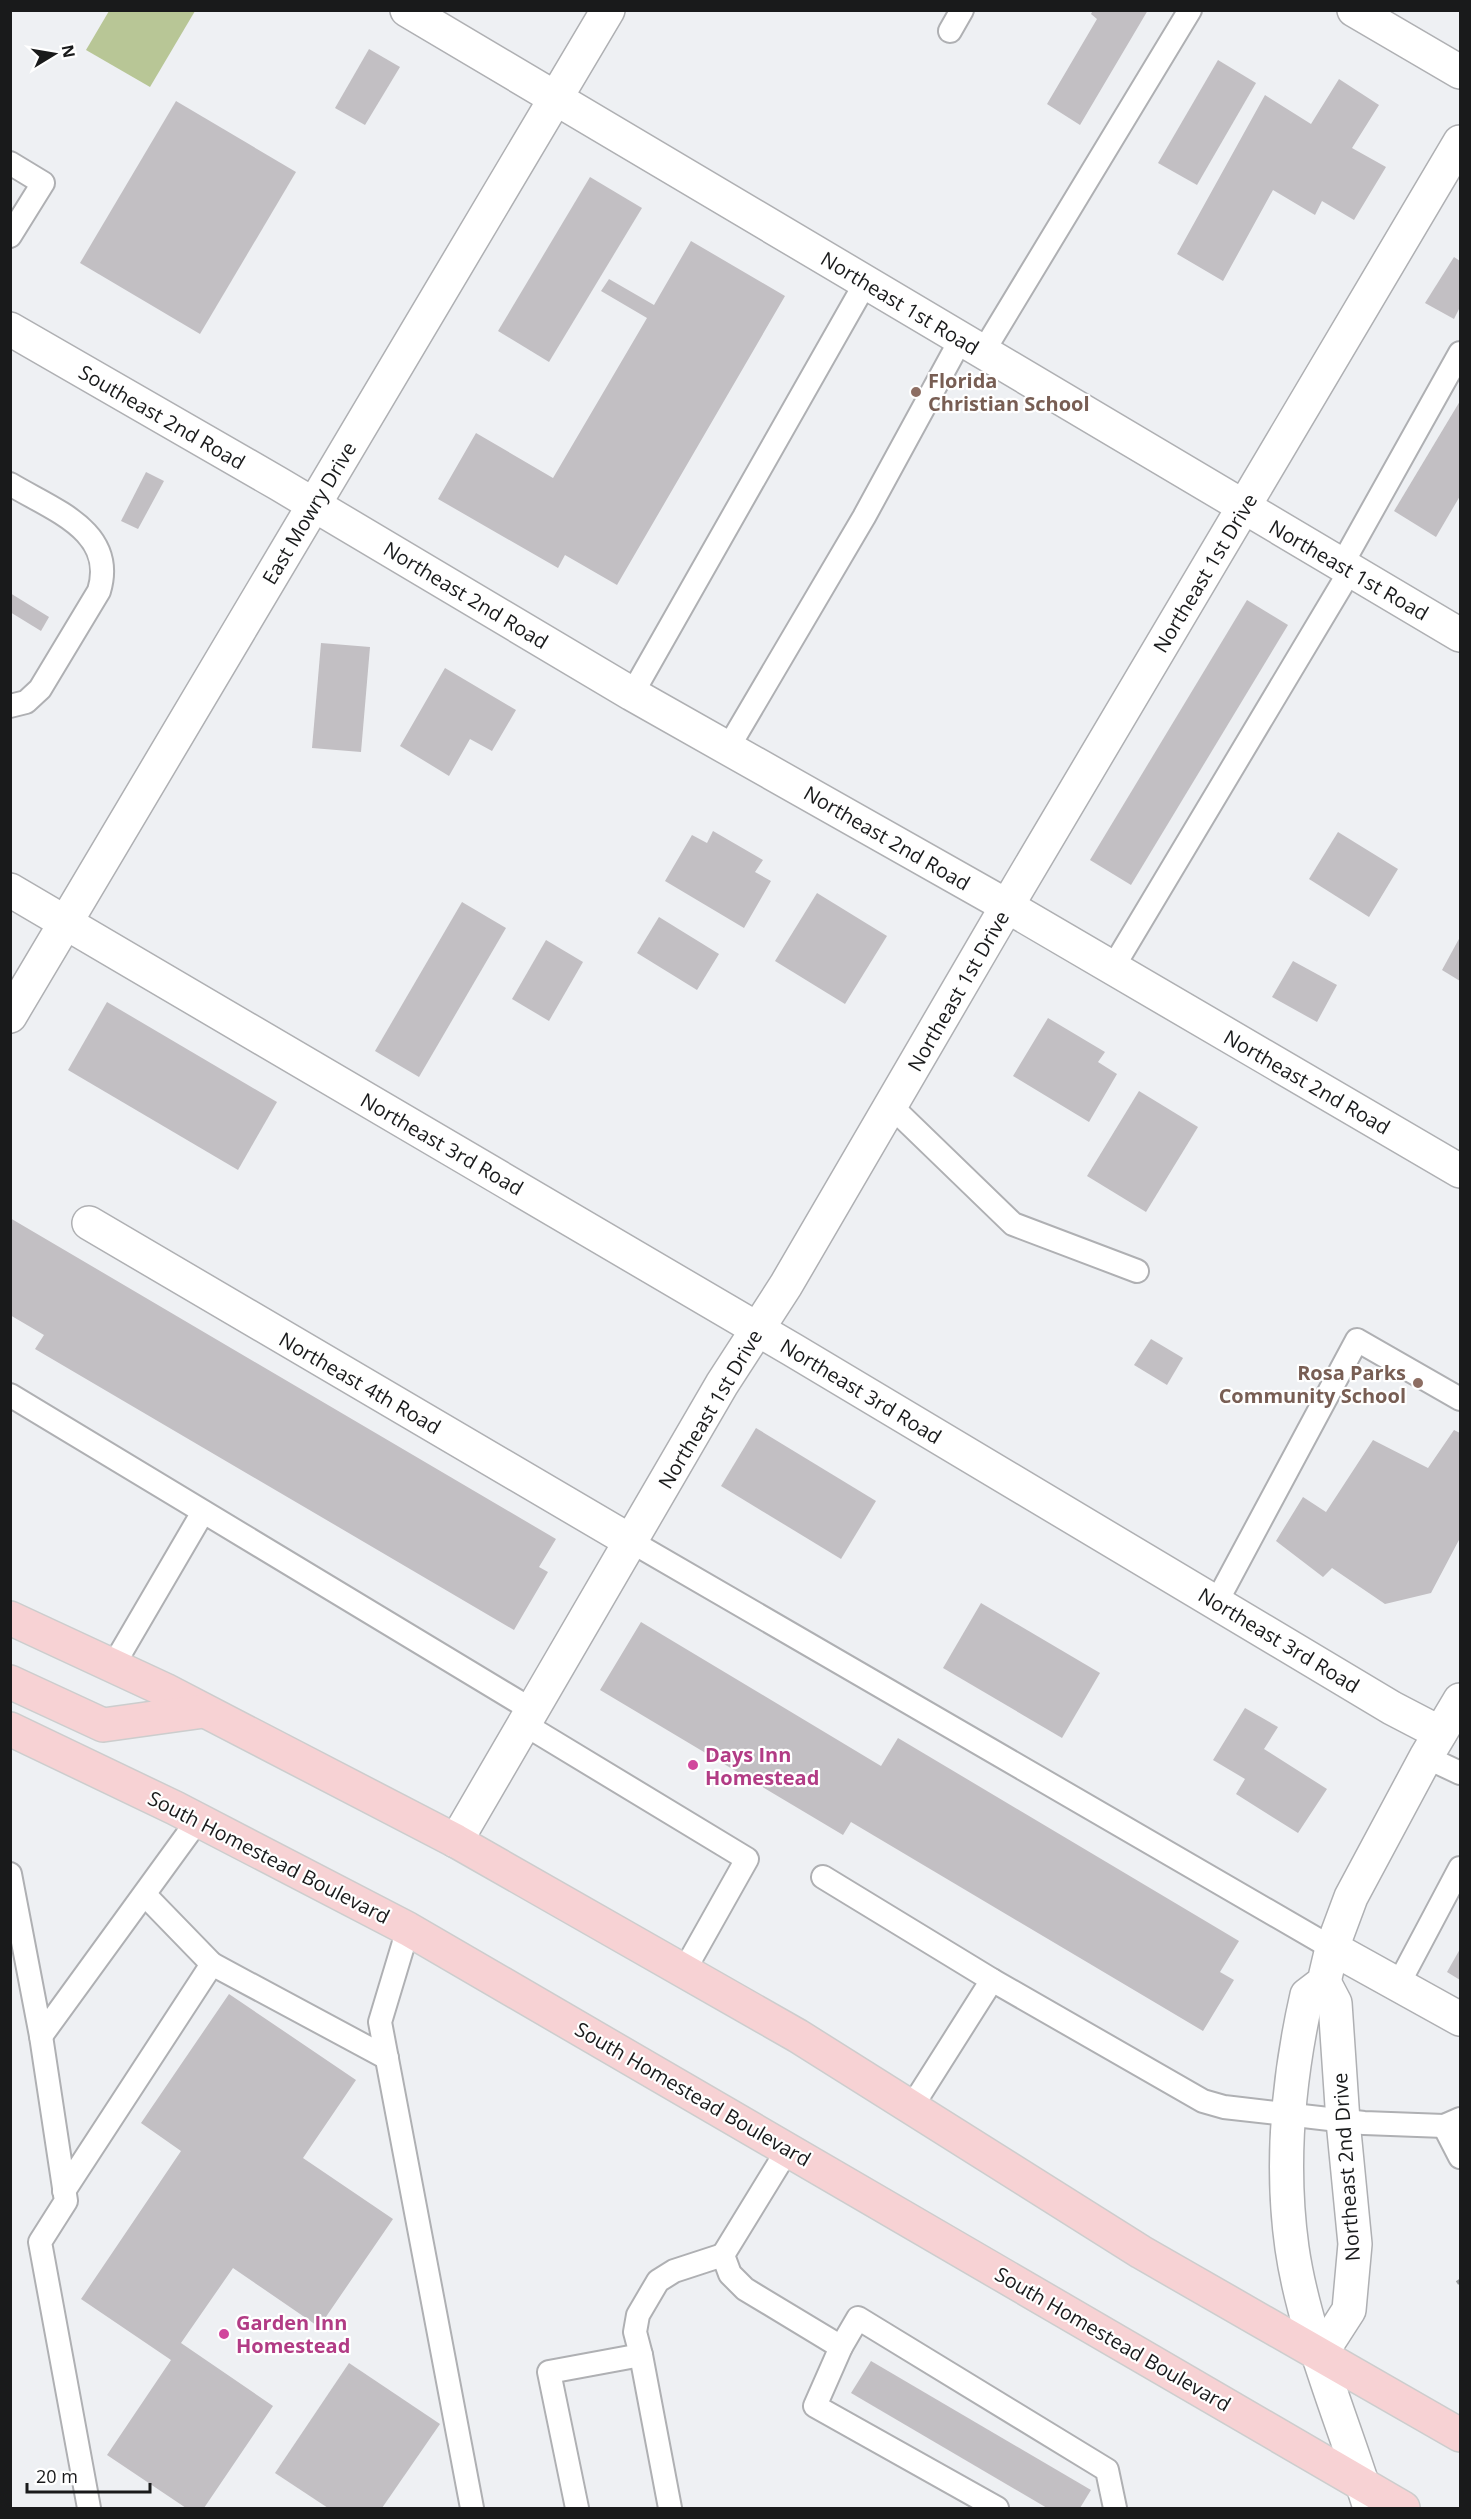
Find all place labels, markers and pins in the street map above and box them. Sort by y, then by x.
place label: Florida Christian School [928,367,1090,417]
marker: Florida Christian School [909,385,923,399]
place label: Rosa Parks Community School [1219,1359,1406,1409]
marker: Rosa Parks Community School [1411,1376,1425,1390]
place label: Days Inn Homestead [705,1741,819,1791]
marker: Days Inn Homestead [686,1758,700,1772]
place label: Garden Inn Homestead [236,2309,350,2359]
marker: Garden Inn Homestead [217,2327,231,2341]

